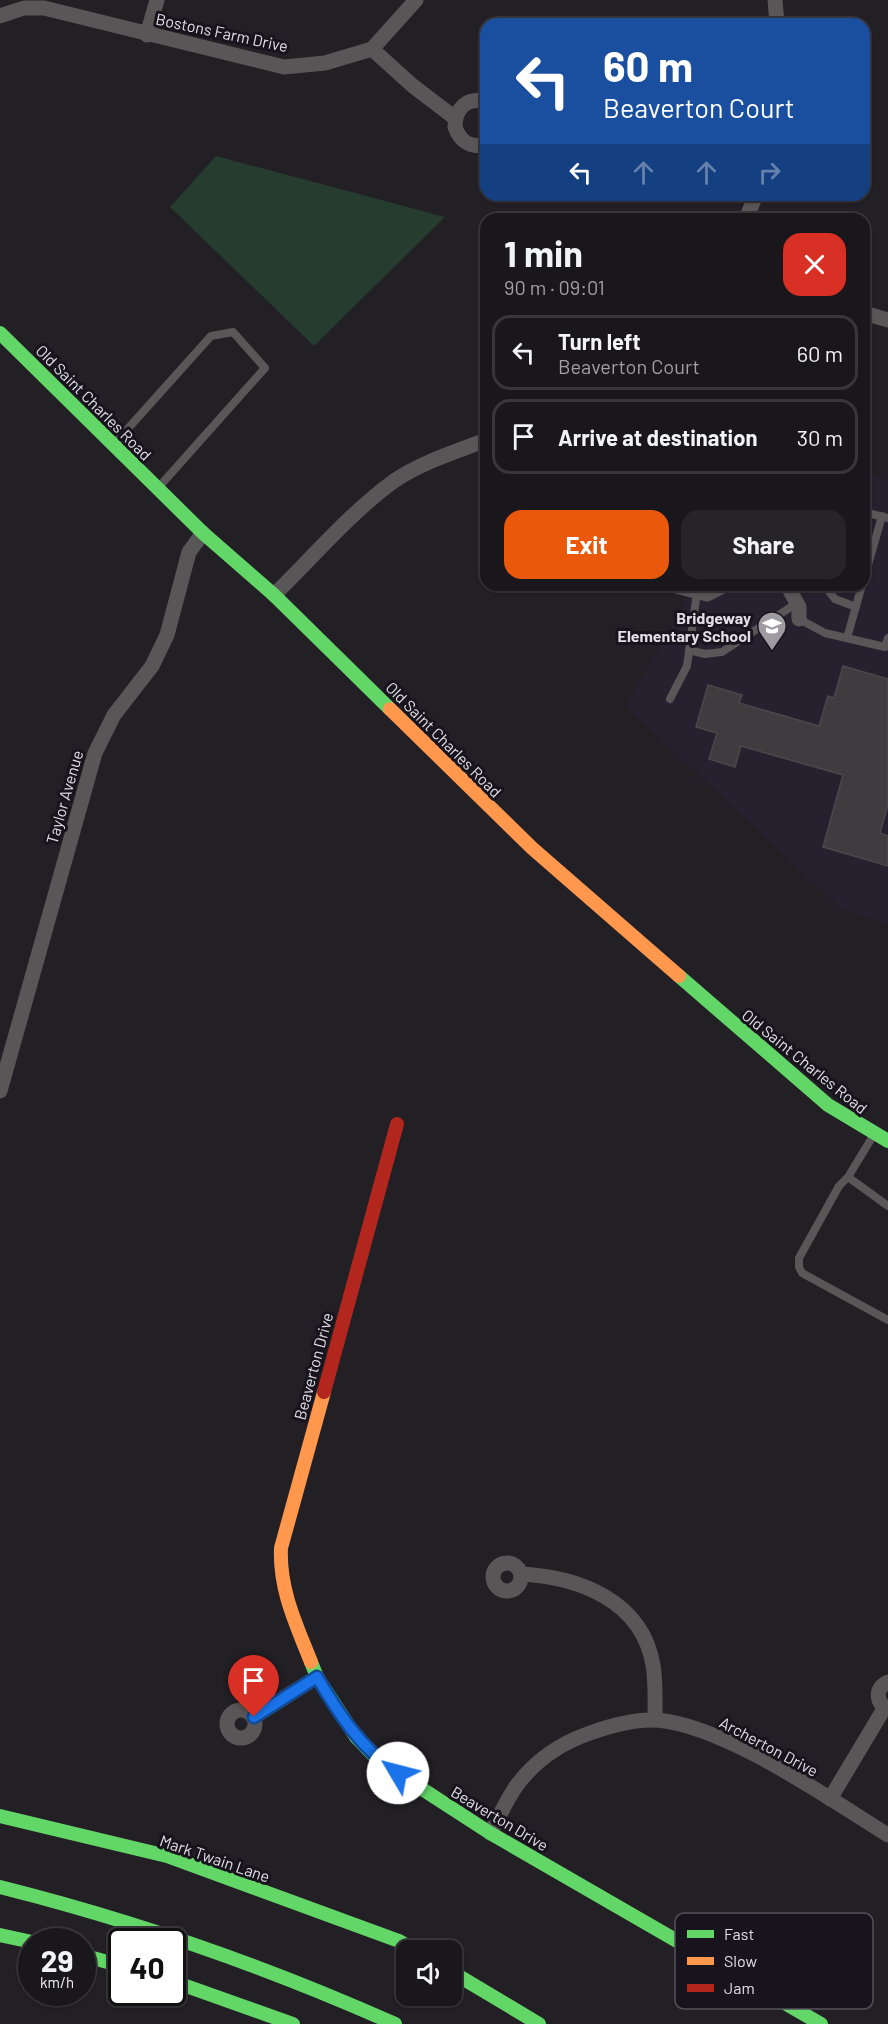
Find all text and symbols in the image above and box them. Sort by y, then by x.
street label: Bostons Farm Drive [154,9,290,55]
text: 60 m [603,40,693,90]
icon: left [504,42,582,120]
text: Beaverton Court [603,91,794,123]
icon: left [564,156,597,189]
icon: ahead [627,156,660,189]
icon: ahead [690,156,723,189]
icon: right [753,156,786,189]
text: 1 min [504,231,583,274]
button: close [783,233,846,296]
text: 90 m · 09:01 [504,275,605,299]
text: Turn left [558,328,641,354]
icon: left [507,336,540,369]
street label: Old Saint Charles Road [32,340,156,464]
text: 60 m [797,340,843,366]
text: Beaverton Court [558,354,700,378]
icon: arrive [507,420,540,453]
text: Arrive at destination [558,424,757,450]
text: 30 m [797,424,843,450]
button: Exit [504,510,669,579]
button: Share [681,510,846,579]
place label: Bridgeway Elementary School [618,608,751,645]
school or university icon: Bridgeway Elementary School [756,610,788,652]
street label: Old Saint Charles Road [382,677,506,801]
street label: Taylor Avenue [42,748,86,846]
street label: Old Saint Charles Road [739,1005,871,1117]
street label: Beaverton Drive [290,1310,336,1422]
pin [228,1655,279,1717]
icon: arrive [237,1664,270,1697]
street label: Archerton Drive [717,1712,821,1780]
position arrow [366,1741,430,1805]
street label: Beaverton Drive [448,1781,552,1855]
street label: Mark Twain Lane [158,1830,272,1886]
legend [675,1913,873,2009]
text: Fast [724,1924,754,1943]
speed limit sign: 40 [108,1928,186,2006]
map controls [396,1940,462,2006]
button: sound [396,1940,462,2006]
text: 29 [41,1942,73,1978]
text: Slow [724,1951,757,1970]
text: km/h [40,1973,74,1991]
text: Jam [724,1978,755,1997]

